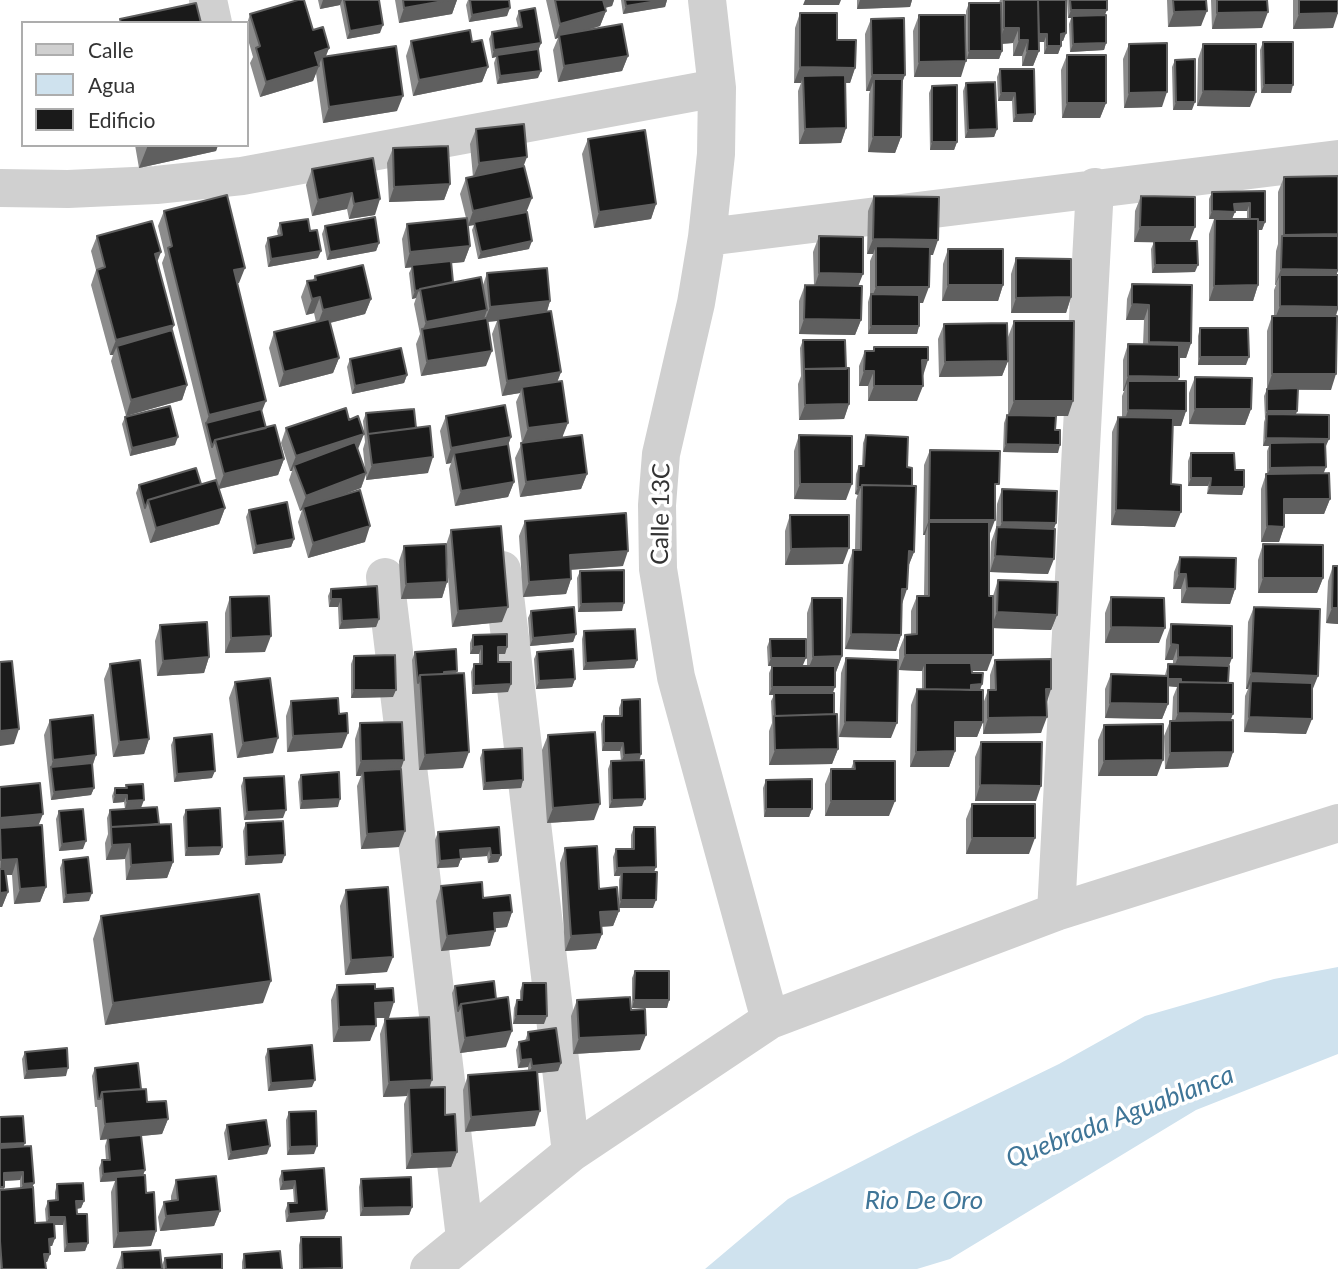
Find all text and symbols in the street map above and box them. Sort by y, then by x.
legend [21,21,248,147]
text: Calle [88,37,133,62]
text: Agua [88,72,135,97]
text: Edificio [88,107,155,132]
street label: Calle 13C [646,463,676,565]
water label: Quebrada Aguablanca [1002,1059,1238,1175]
water label: Rio De Oro [865,1185,983,1217]

